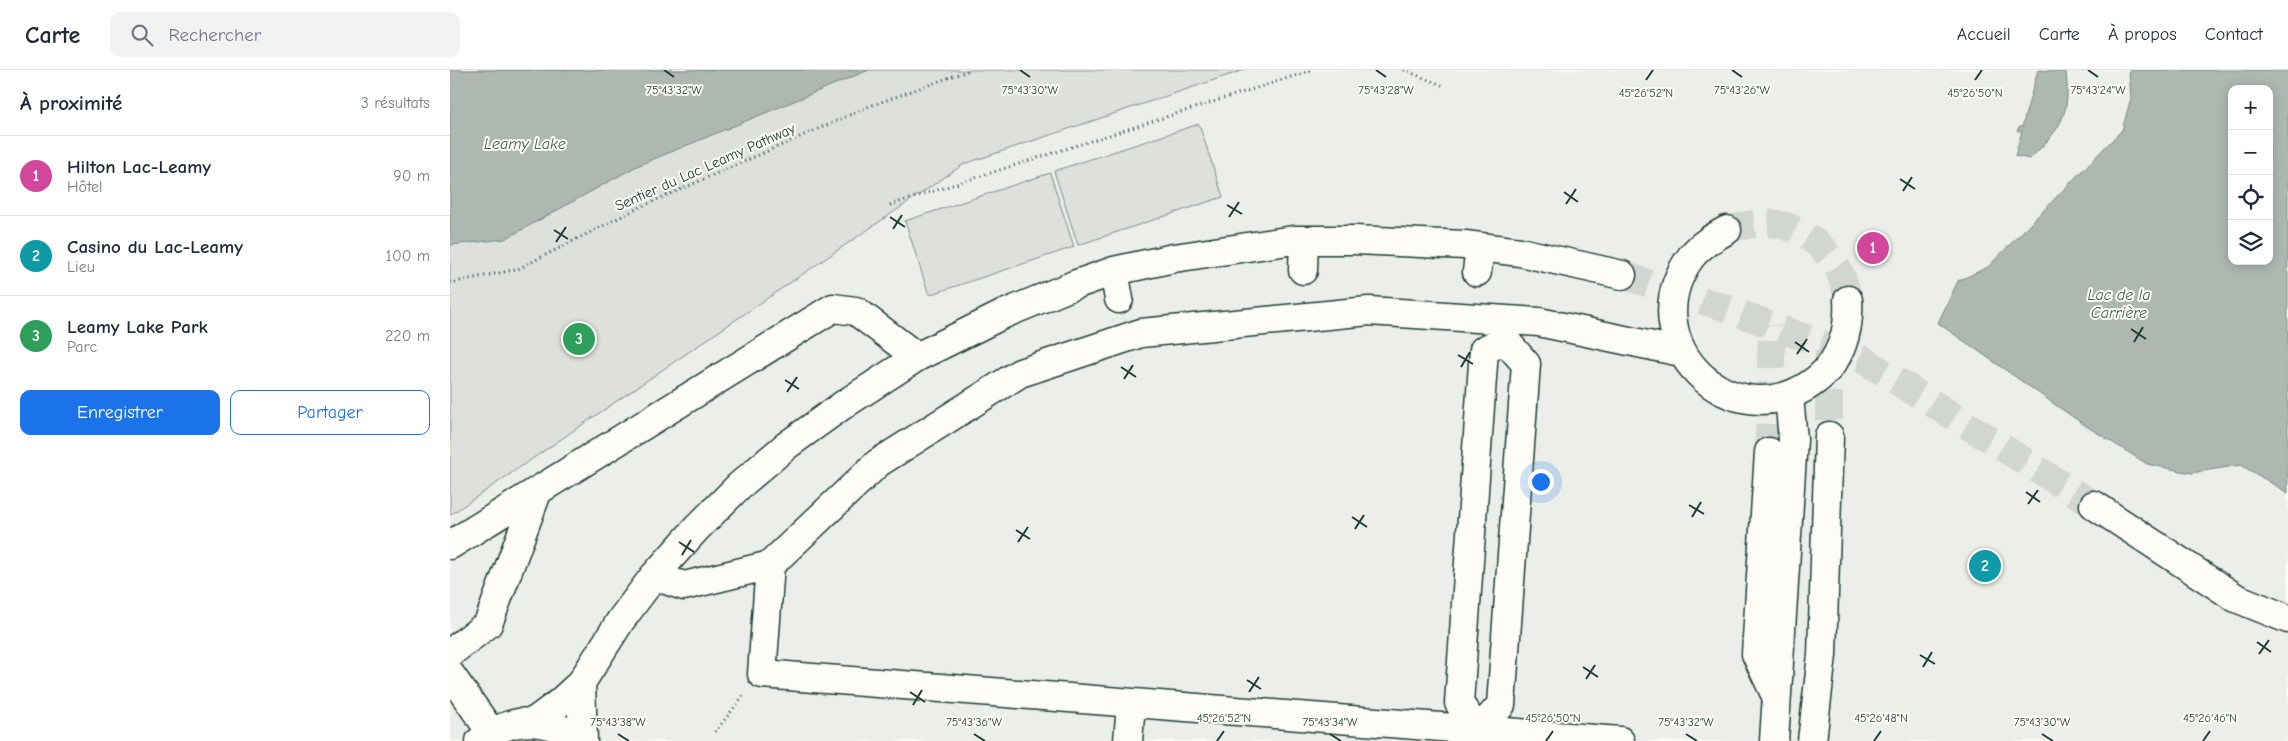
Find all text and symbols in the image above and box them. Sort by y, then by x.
search box [110,12,460,57]
text: Carte [25,21,80,49]
icon: search [128,21,156,49]
text: Rechercher [168,24,261,46]
text: Accueil [1957,24,2011,45]
text: Carte [2039,24,2080,45]
text: À propos [2108,24,2177,45]
text: Contact [2205,24,2263,45]
text: 75°43'32"W [646,83,702,97]
text: 75°43'30"W [1002,83,1059,97]
text: 75°43'28"W [1358,83,1414,97]
text: 75°43'26"W [1714,83,1771,97]
text: 75°43'24"W [2070,83,2126,97]
map controls [2228,85,2273,265]
button: + [2228,85,2273,130]
text: 45°26'52"N [1619,86,1673,100]
text: 45°26'50"N [1947,86,2003,100]
text: À proximité [20,91,122,115]
text: 3 résultats [361,94,430,112]
street label: Sentier du Lac Leamy Pathway [612,119,798,215]
button: − [2228,130,2273,175]
water label: Leamy Lake [484,135,566,153]
text: Hilton Lac-Leamy [67,156,211,178]
text: 1 [33,167,39,185]
text: 90 m [393,167,430,185]
button: locate [2228,175,2273,220]
text: Hôtel [67,178,103,196]
button: layers [2228,220,2273,265]
pin: 1 [1857,229,1889,267]
text: Casino du Lac-Leamy [67,236,243,258]
text: 2 [32,247,40,265]
text: 100 m [386,247,430,265]
text: Lieu [67,258,95,276]
water label: Lac de la Carrière [2088,286,2150,322]
text: Leamy Lake Park [67,316,208,338]
pin: 3 [563,320,595,358]
text: 3 [32,327,40,345]
text: 220 m [385,327,430,345]
text: Parc [67,338,97,356]
button: Enregistrer [20,390,220,435]
button: Partager [230,390,430,435]
your location [1528,469,1554,495]
pin: 2 [1969,547,2001,585]
text: 45°26'52"N [1197,711,1251,725]
text: 45°26'50"N [1525,711,1581,725]
text: 45°26'48"N [1854,711,1908,725]
text: 45°26'46"N [2183,711,2237,725]
text: 75°43'38"W [590,715,646,729]
text: 75°43'36"W [946,715,1002,729]
text: 75°43'34"W [1303,715,1358,729]
text: 75°43'32"W [1658,715,1714,729]
text: 75°43'30"W [2014,715,2071,729]

